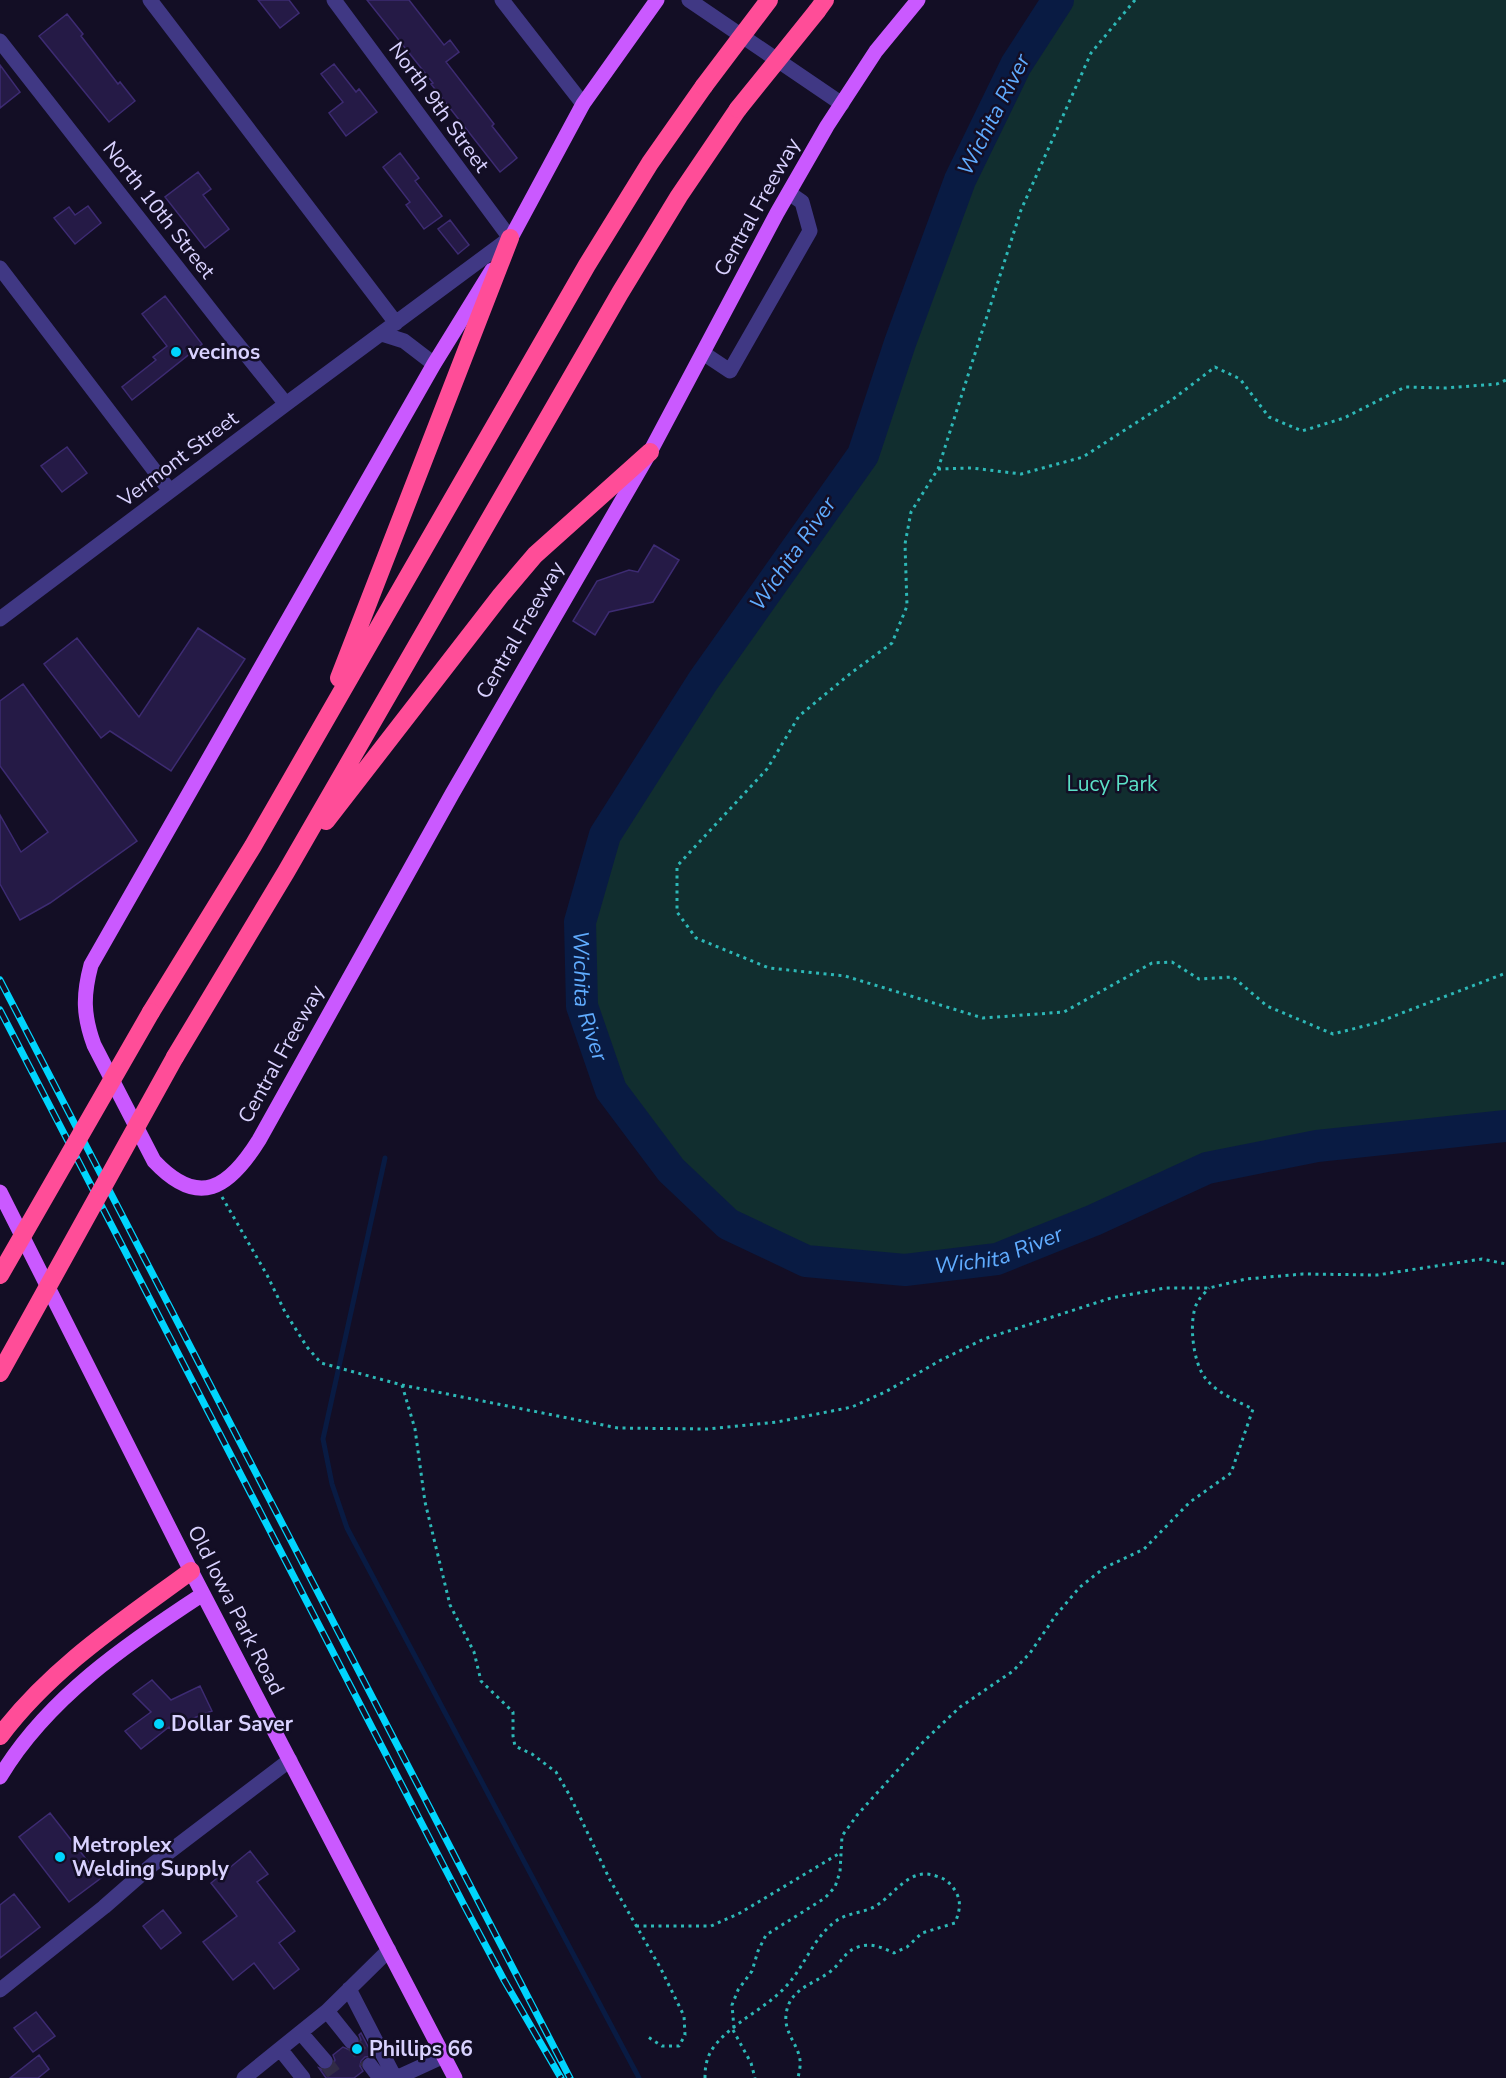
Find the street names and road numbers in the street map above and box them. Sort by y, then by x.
street label: North 9th Street [382,36,496,178]
street label: Central Freeway [707,133,807,281]
street label: North 10th Street [97,136,222,285]
street label: Vermont Street [111,404,244,514]
street label: Central Freeway [469,556,571,704]
street label: Central Freeway [231,980,331,1128]
street label: Old Iowa Park Road [181,1520,291,1700]

